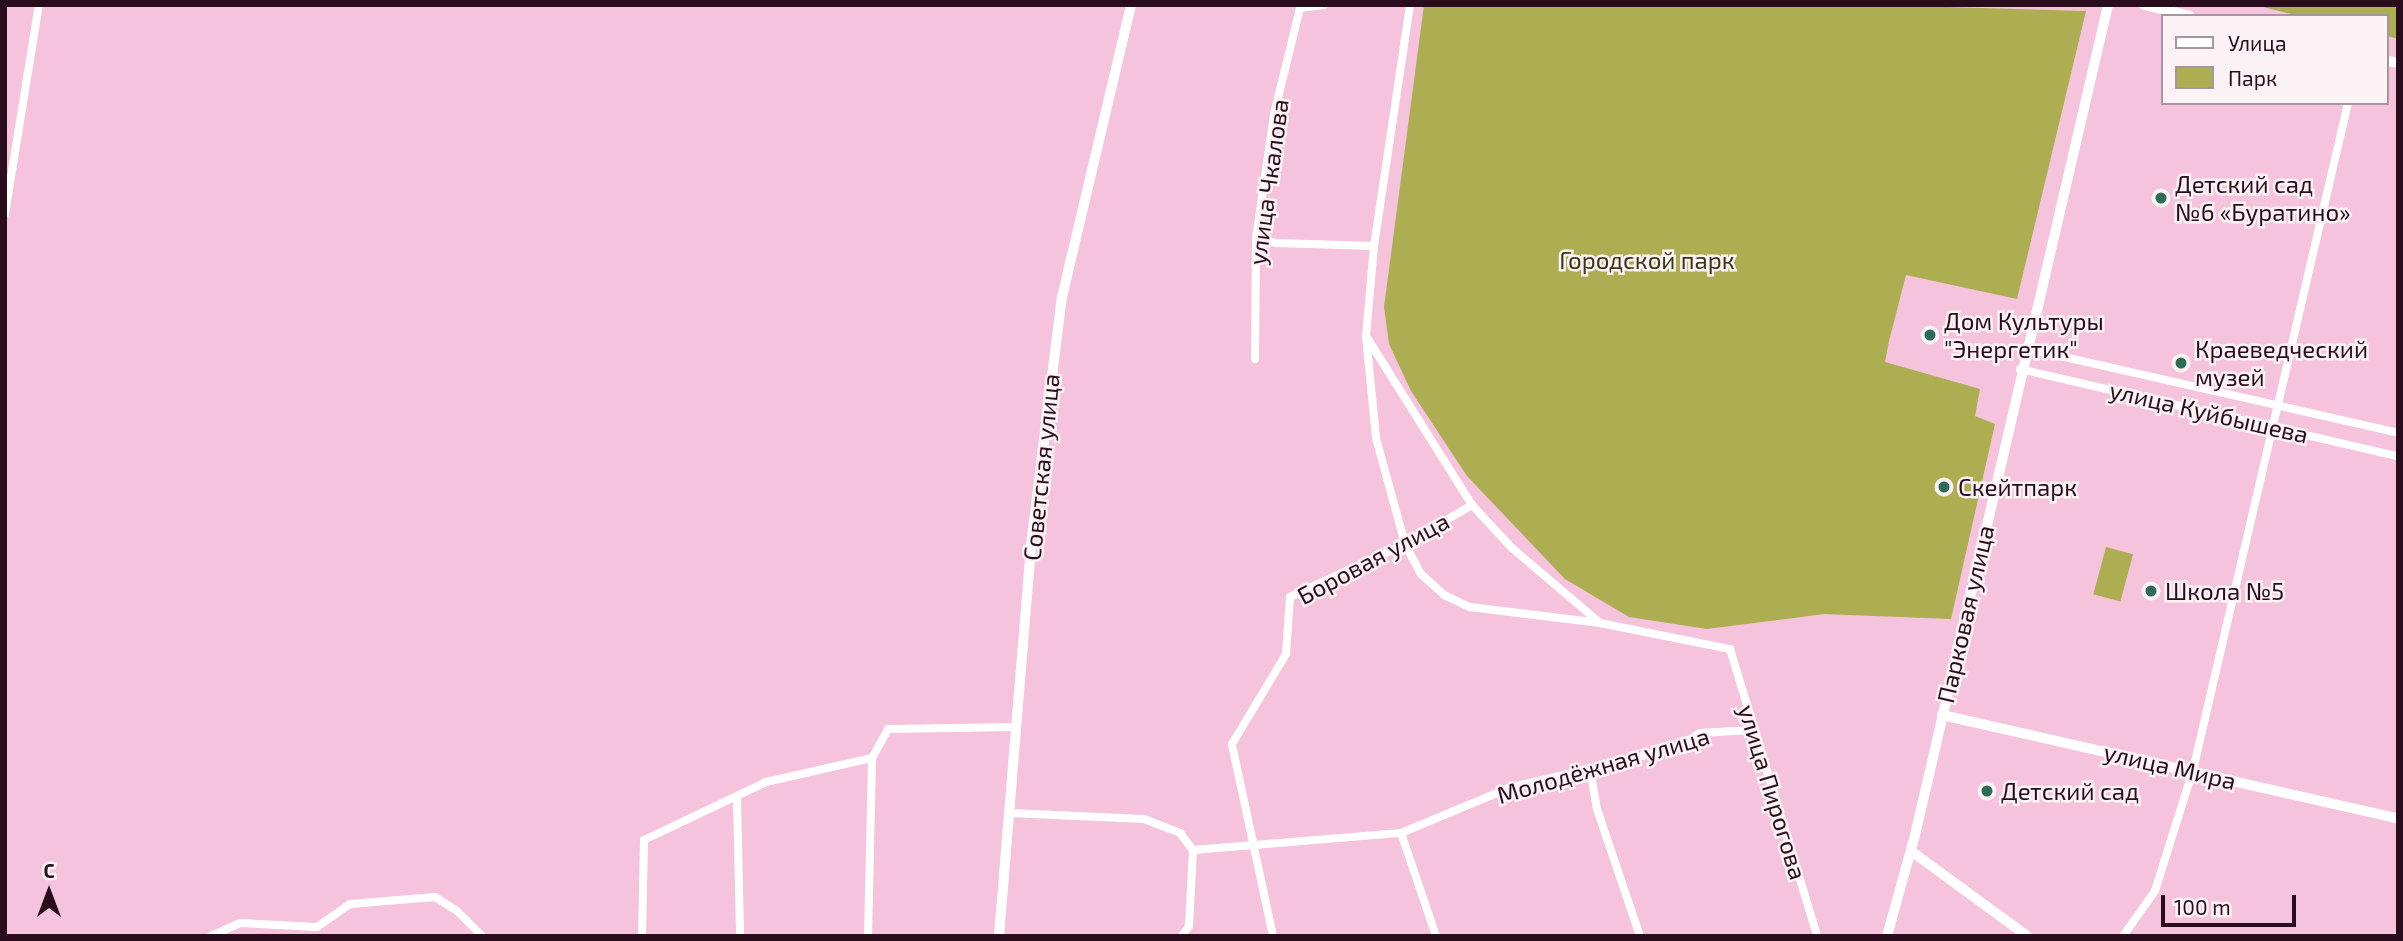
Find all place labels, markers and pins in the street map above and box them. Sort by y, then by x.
place label: Детский сад №6 «Буратино» [2175,170,2351,226]
marker: Детский сад №6 «Буратино» [2153,190,2169,206]
place label: Дом Культуры "Энергетик" [1944,307,2104,363]
marker: Дом Культуры "Энергетик" [1922,327,1938,343]
place label: Краеведческий музей [2195,335,2368,391]
marker: Краеведческий музей [2173,355,2189,371]
place label: Скейтпарк [1958,473,2077,501]
marker: Скейтпарк [1936,479,1952,495]
place label: Школа №5 [2165,577,2284,605]
marker: Школа №5 [2143,583,2159,599]
place label: Детский сад [2001,777,2139,805]
marker: Детский сад [1979,783,1995,799]

